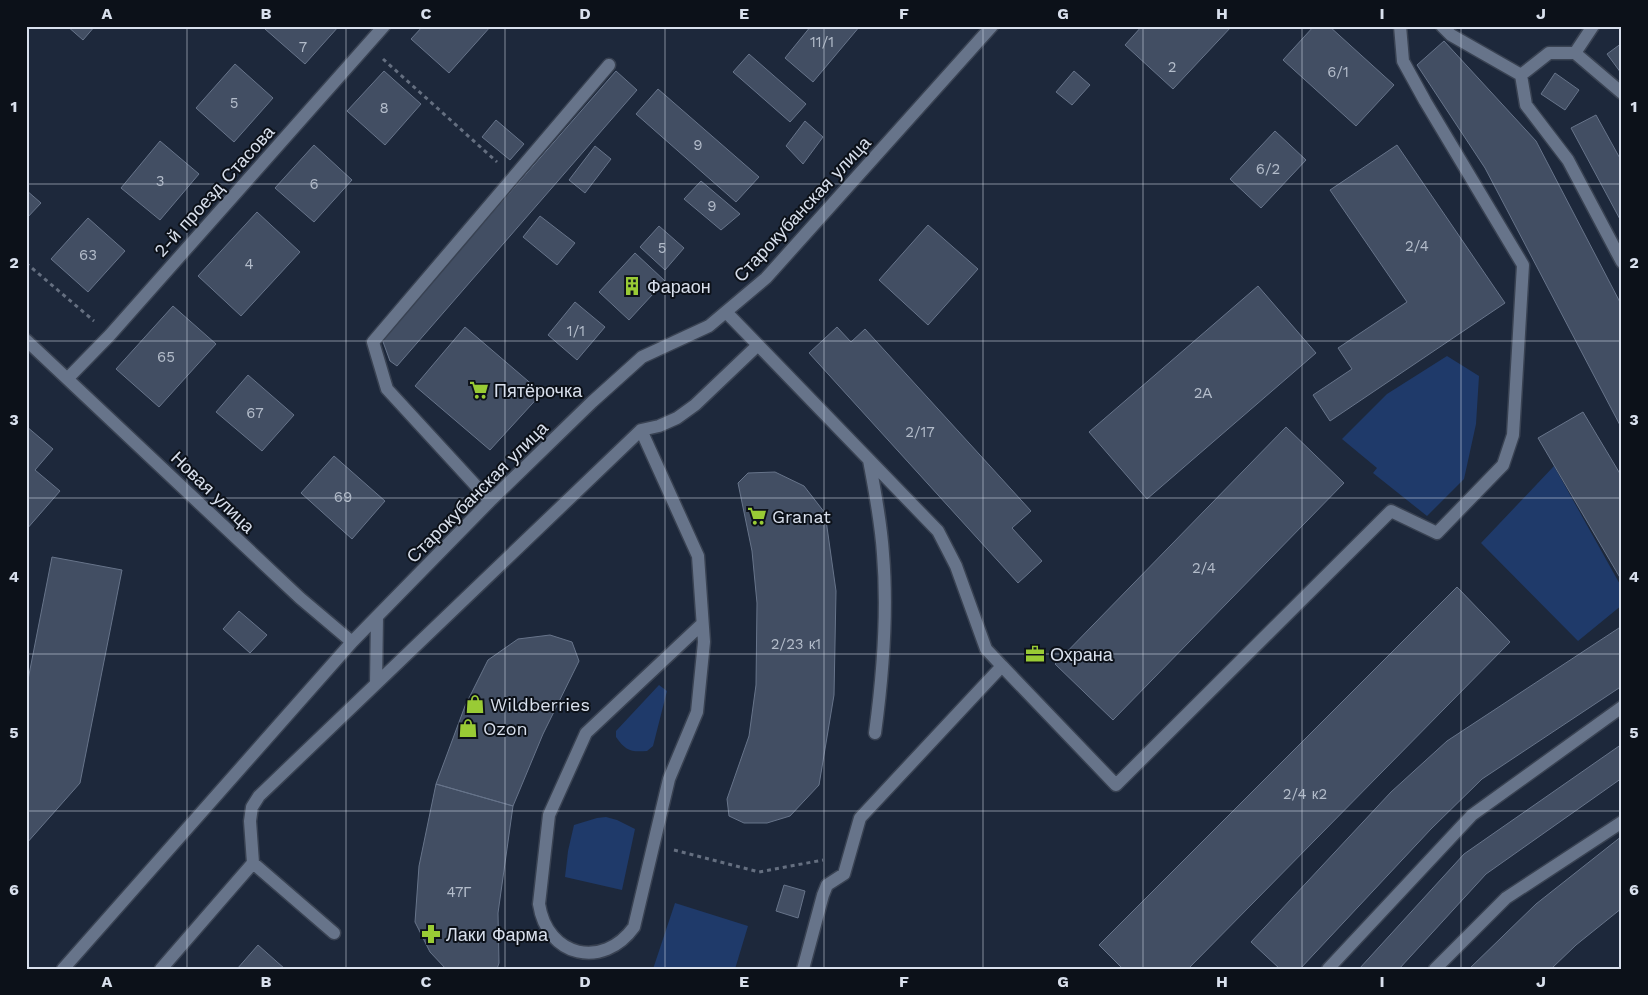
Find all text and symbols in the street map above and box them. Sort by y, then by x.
text: A [102,4,113,23]
text: B [261,4,272,23]
text: C [421,4,432,23]
text: D [579,4,591,23]
text: E [739,4,749,23]
text: F [899,4,909,23]
text: G [1057,4,1069,23]
text: H [1216,4,1228,23]
text: I [1379,4,1385,23]
text: J [1536,4,1546,23]
house number: 11/1 [810,33,834,51]
house number: 7 [299,38,307,56]
house number: 2 [1168,58,1176,76]
house number: 6/1 [1327,63,1349,81]
house number: 5 [230,94,238,112]
text: 1 [11,97,17,116]
text: 1 [1631,97,1637,116]
house number: 8 [379,99,389,117]
street label: 2-й проезд Стасова [150,120,279,261]
street label: Старокубанская улица [729,131,875,286]
house number: 9 [693,136,703,154]
house number: 6/2 [1256,160,1280,178]
house number: 3 [156,172,164,190]
house number: 6 [309,175,319,193]
house number: 9 [707,197,717,215]
house number: 2/4 [1405,237,1429,255]
house number: 5 [658,239,666,257]
house number: 63 [79,246,97,264]
text: 2 [9,253,19,272]
text: 2 [1629,253,1639,272]
house number: 4 [244,255,254,273]
building icon: Фараон [621,275,643,297]
place label: Фараон [647,276,711,297]
house number: 1/1 [567,322,585,340]
house number: 65 [157,348,175,366]
supermarket icon: Пятёрочка [468,379,490,401]
place label: Пятёрочка [494,380,583,401]
house number: 2А [1194,384,1212,402]
house number: 67 [246,404,264,422]
text: 3 [9,410,19,429]
text: 3 [1629,410,1639,429]
street label: Старокубанская улица [402,416,553,567]
house number: 2/17 [905,423,935,441]
street label: Новая улица [167,447,260,538]
house number: 69 [334,488,352,506]
supermarket icon: Granat [746,505,768,527]
place label: Granat [772,506,831,527]
house number: 2/4 [1192,559,1216,577]
text: 4 [9,567,19,586]
text: 4 [1629,567,1639,586]
house number: 2/23 к1 [771,635,821,653]
office icon: Охрана [1024,643,1046,665]
place label: Охрана [1050,644,1114,665]
shop icon: Wildberries [464,693,486,715]
place label: Wildberries [490,694,590,715]
shop icon: Ozon [457,717,479,739]
place label: Ozon [483,718,528,739]
text: 5 [9,723,19,742]
text: 5 [1629,723,1639,742]
house number: 2/4 к2 [1283,785,1327,803]
text: 6 [9,880,19,899]
text: 6 [1629,880,1639,899]
house number: 47Г [447,883,471,901]
pharmacy icon: Лаки Фарма [420,923,442,945]
place label: Лаки Фарма [446,924,549,945]
text: A [102,972,113,991]
text: B [261,972,272,991]
text: C [421,972,432,991]
text: D [579,972,591,991]
text: E [739,972,749,991]
text: F [899,972,909,991]
text: G [1057,972,1069,991]
text: H [1216,972,1228,991]
text: I [1379,972,1385,991]
text: J [1536,972,1546,991]

